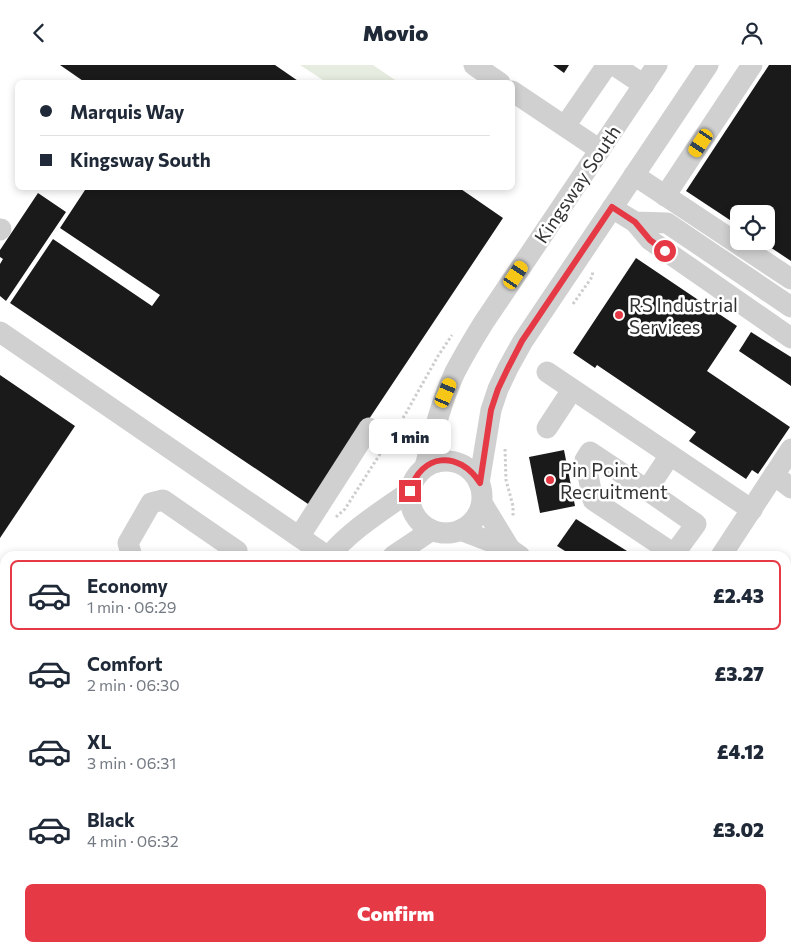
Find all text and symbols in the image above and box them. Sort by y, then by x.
icon: back [25,19,53,47]
text: Movio [363,19,428,46]
icon: person [738,19,766,47]
text: Marquis Way [70,100,185,123]
street label: Kingsway South [529,121,625,247]
car [686,126,715,160]
text: Kingsway South [70,148,211,171]
map controls [730,205,775,250]
button: locate [730,205,775,250]
route start [654,240,676,262]
car [501,258,530,292]
place label: RS Industrial Services [629,293,738,338]
marker: RS Industrial Services [613,309,625,321]
car [433,376,458,410]
callout: 1 min [369,419,451,453]
text: 1 min [391,427,429,446]
place label: Pin Point Recruitment [560,458,668,503]
marker: Pin Point Recruitment [544,474,556,486]
route end [399,480,421,502]
icon: car [27,573,72,618]
text: Economy [87,574,168,597]
text: £2.43 [713,584,764,607]
text: 1 min · 06:29 [87,597,177,616]
icon: car [27,651,72,696]
text: Comfort [87,652,163,675]
text: £3.27 [715,662,764,685]
text: 2 min · 06:30 [87,675,180,694]
icon: car [27,729,72,774]
text: XL [87,730,112,753]
text: £4.12 [717,740,764,763]
text: 3 min · 06:31 [87,753,176,772]
icon: car [27,807,72,852]
text: Black [87,808,135,831]
text: £3.02 [713,818,764,841]
text: 4 min · 06:32 [87,831,179,850]
button: Confirm [25,884,766,942]

